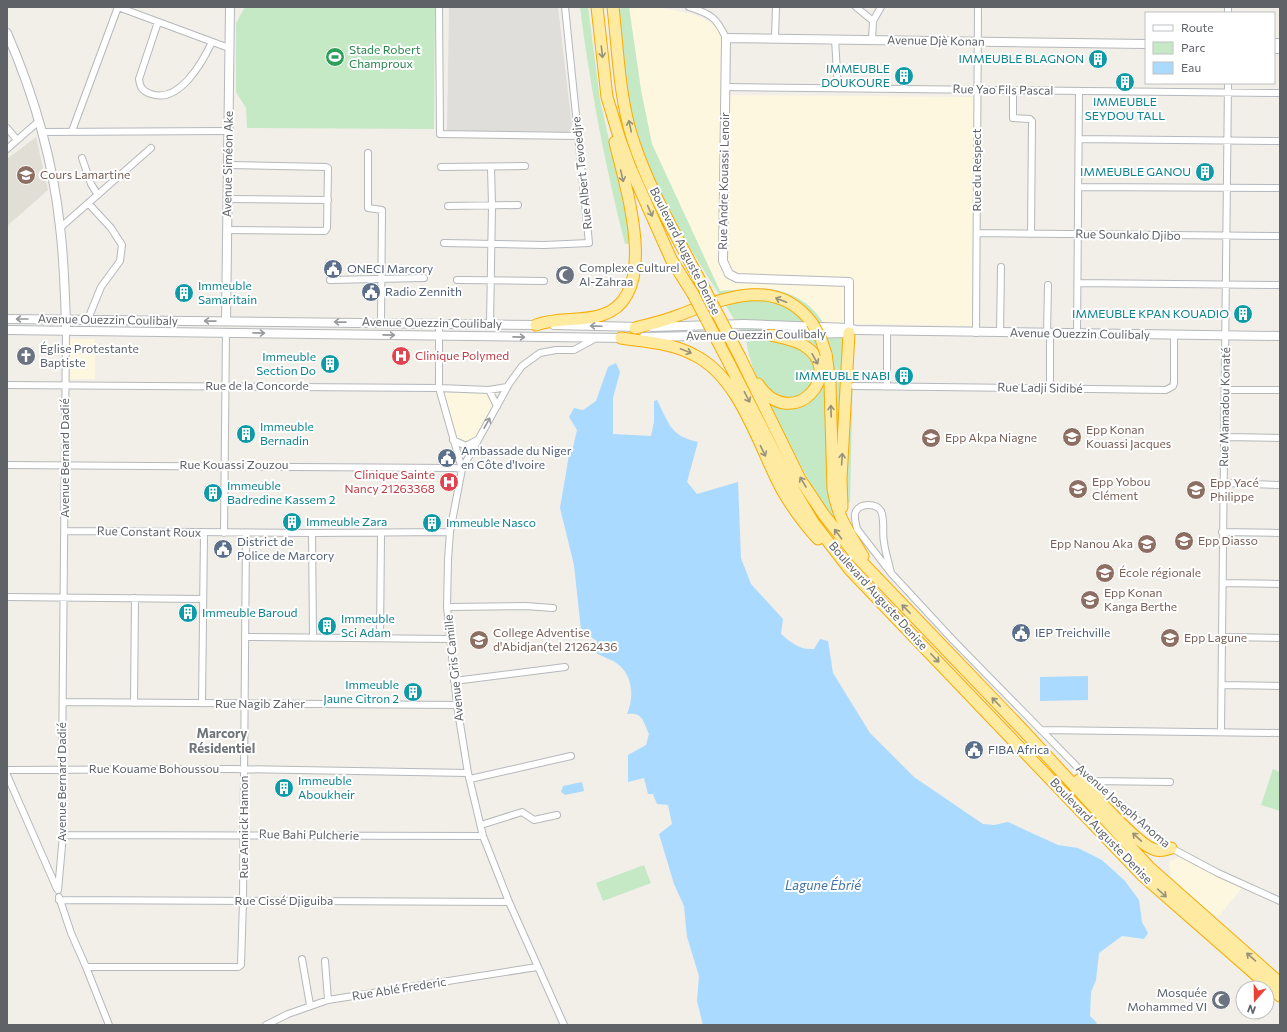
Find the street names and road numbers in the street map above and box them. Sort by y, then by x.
street label: Avenue Djè Konan [887,32,985,48]
street label: Rue Yao Fils Pascal [952,81,1054,97]
street label: Avenue Siméon Ake [219,111,235,217]
street label: Rue Andre Kouassi Lenoir [715,112,731,250]
street label: Rue Albert Tevoedjre [568,116,594,230]
street label: Rue du Respect [969,128,983,211]
street label: Boulevard Auguste Denise [648,185,724,316]
street label: Rue Sounkalo Djibo [1075,226,1181,242]
street label: Avenue Ouezzin Coulibaly [38,311,178,327]
street label: Avenue Ouezzin Coulibaly [362,314,502,330]
street label: Avenue Ouezzin Coulibaly [1010,325,1150,341]
street label: Avenue Ouezzin Coulibaly [686,326,826,342]
street label: Rue Mamadou Konaté [1216,347,1232,467]
street label: Rue de la Concorde [205,378,309,392]
street label: Rue Ladji Sidibé [997,379,1083,395]
street label: Avenue Bernard Dadié [57,398,71,518]
street label: Rue Kouassi Zouzou [179,457,289,471]
street label: Rue Constant Roux [97,523,202,539]
street label: Boulevard Auguste Denise [826,538,931,652]
street label: Avenue Gris Camille [440,614,466,722]
street label: Rue Nagib Zaher [215,696,305,710]
street label: Avenue Bernard Dadié [54,722,68,842]
street label: Rue Kouame Bohoussou [89,761,219,775]
street label: Avenue Joseph Anoma [1073,761,1174,851]
street label: Boulevard Auguste Denise [1048,775,1156,886]
street label: Rue Annick Hamon [236,776,250,878]
street label: Rue Bahi Pulcherie [259,826,359,842]
street label: Rue Cissé Djiguiba [235,893,333,907]
street label: Rue Ablé Frederic [351,974,447,1002]

